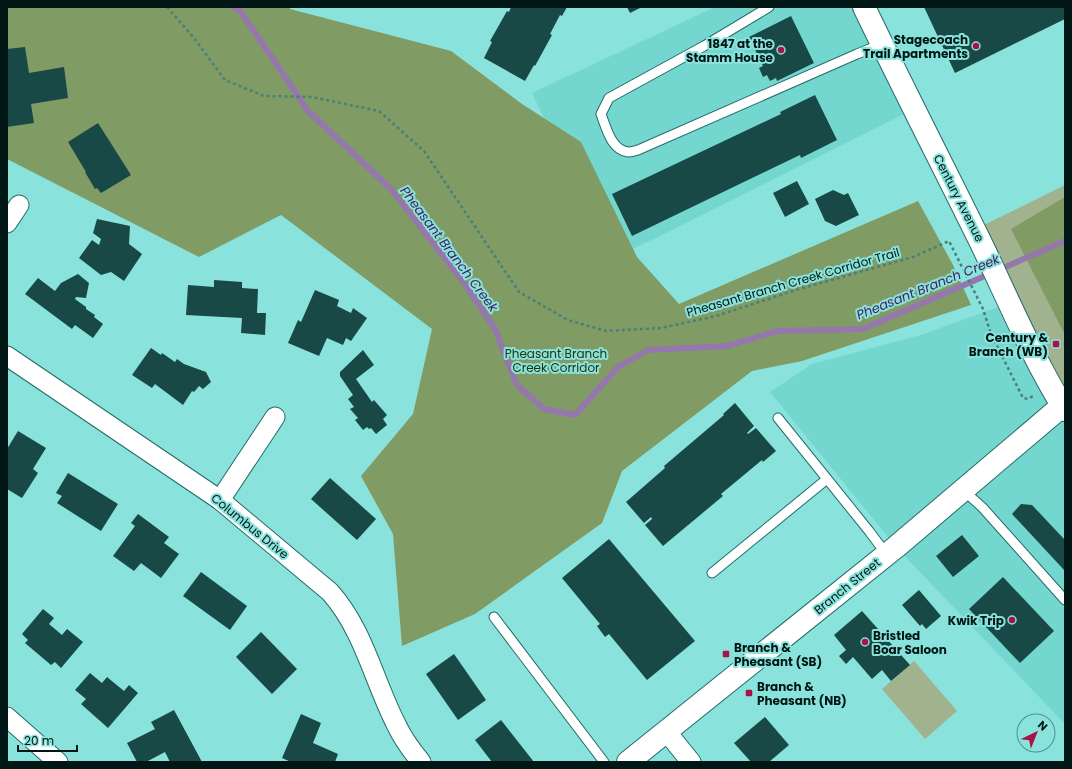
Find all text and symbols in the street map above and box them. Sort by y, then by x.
place label: Stagecoach Trail Apartments [863,31,968,62]
place label: 1847 at the Stamm House [686,35,774,66]
marker: Stagecoach Trail Apartments [971,41,981,51]
marker: 1847 at the Stamm House [776,45,786,55]
street label: Century Avenue [930,151,988,245]
water label: Pheasant Branch Creek [395,182,503,317]
street label: Pheasant Branch Creek Corridor Trail [684,243,902,321]
water label: Pheasant Branch Creek [854,249,1004,324]
place label: Century & Branch (WB) [969,329,1048,360]
marker: Century & Branch (WB) [1051,339,1061,349]
park label: Pheasant Branch Creek Corridor [505,345,607,376]
street label: Columbus Drive [208,489,292,563]
street label: Branch Street [810,554,884,618]
place label: Kwik Trip [948,612,1004,629]
marker: Kwik Trip [1007,615,1017,625]
place label: Bristled Boar Saloon [873,627,947,658]
marker: Bristled Boar Saloon [860,637,870,647]
place label: Branch & Pheasant (SB) [734,639,822,670]
marker: Branch & Pheasant (SB) [721,649,731,659]
place label: Branch & Pheasant (NB) [757,678,847,709]
marker: Branch & Pheasant (NB) [744,688,754,698]
north arrow [1016,713,1056,753]
text: N [1034,717,1051,734]
scale bar [18,727,77,753]
text: 20 m [24,732,54,749]

